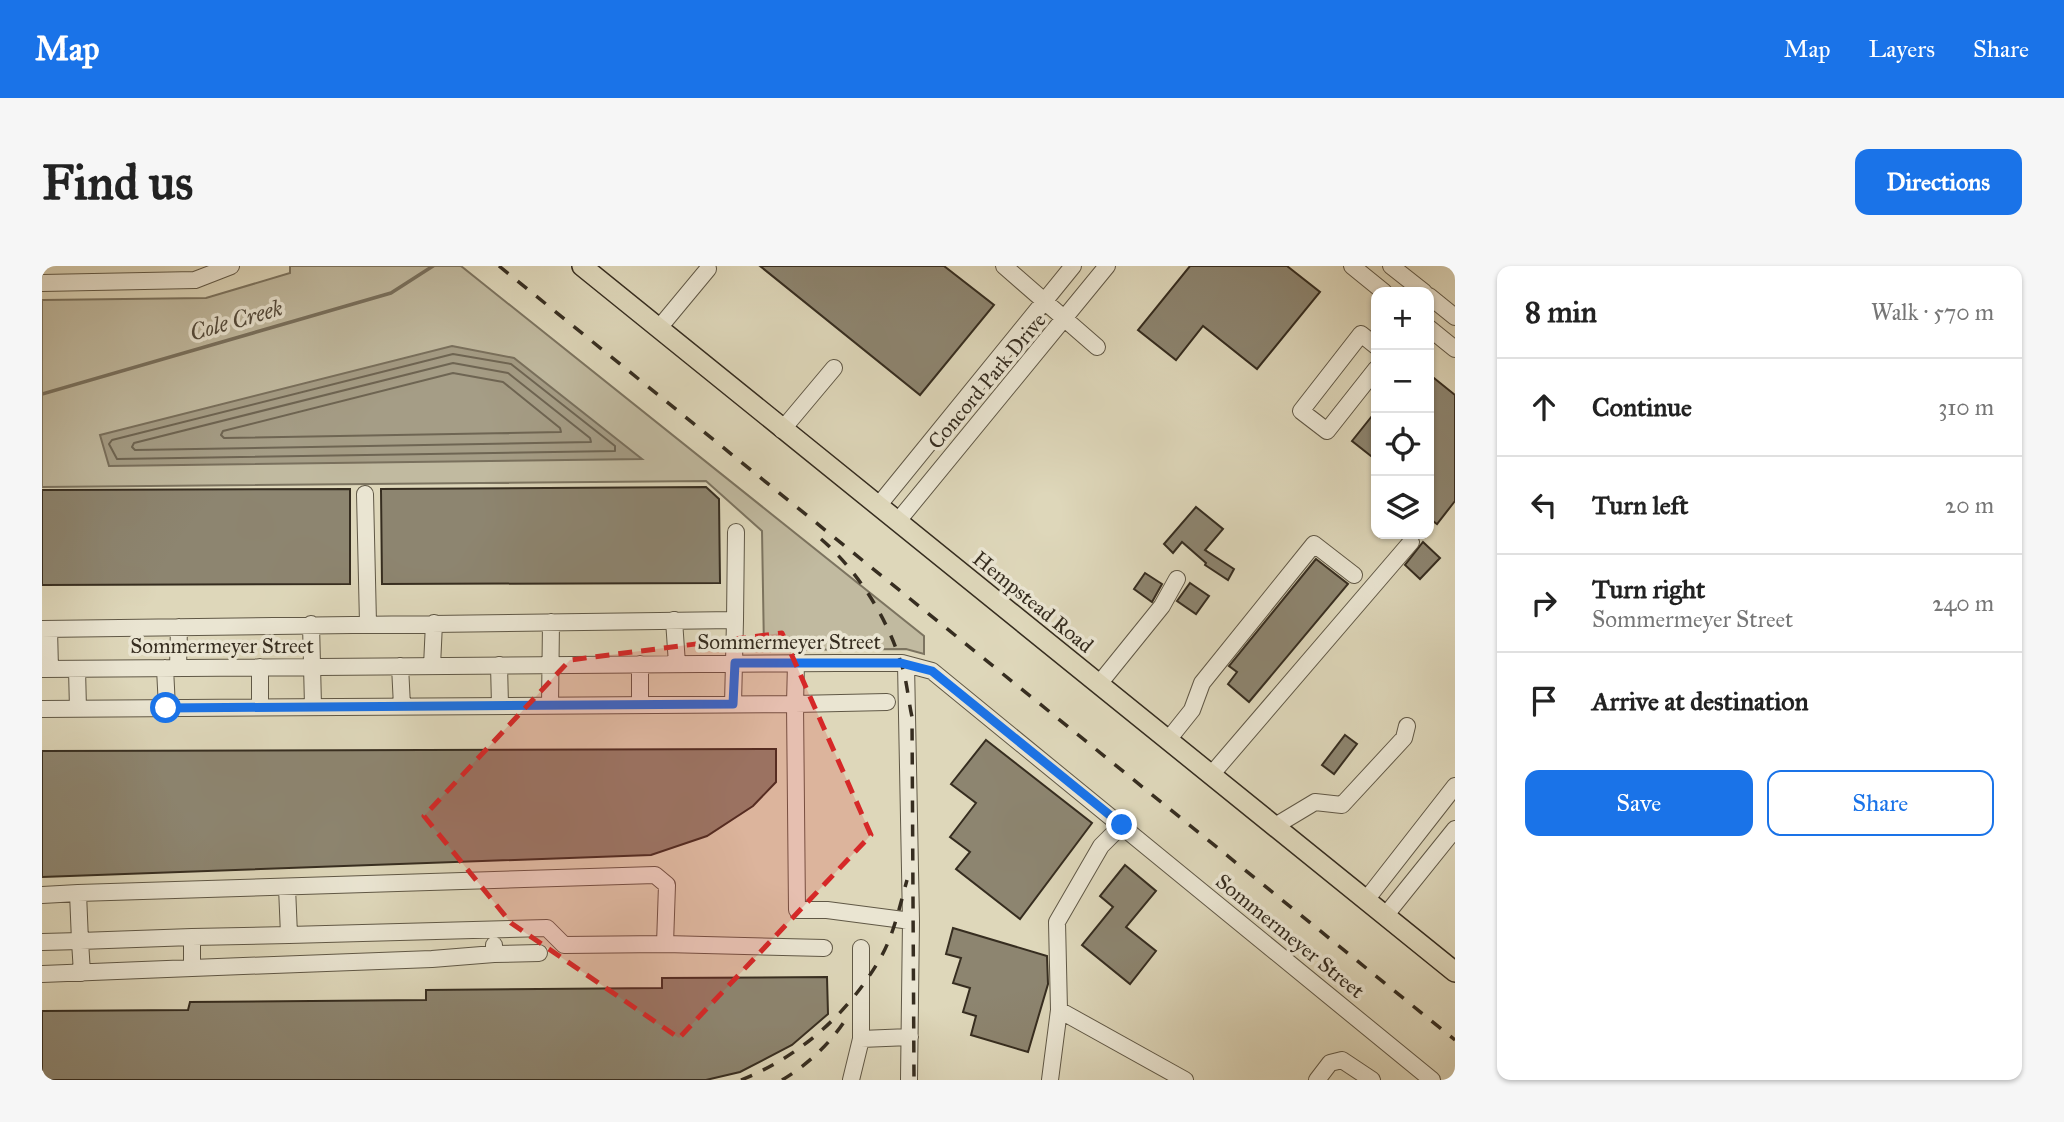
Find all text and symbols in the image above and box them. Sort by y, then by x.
text: Map [35,29,99,69]
text: Map [1784,34,1831,64]
text: Layers [1869,34,1935,64]
text: Share [1973,34,2029,64]
button: Directions [1855,149,2022,215]
text: Find us [42,153,193,212]
map controls [1371,287,1434,539]
button: + [1371,287,1434,350]
water label: Cole Creek [186,293,286,347]
text: 8 min [1525,294,1597,330]
text: Walk · 570 m [1871,298,1994,326]
street label: Concord Park Drive [922,307,1052,454]
button: − [1371,350,1434,413]
icon: ahead [1525,388,1563,426]
text: Continue [1592,391,1692,423]
text: 310 m [1938,393,1994,421]
button: locate [1371,413,1434,476]
button: layers [1371,476,1434,539]
icon: left [1525,486,1563,524]
text: Turn left [1592,489,1688,521]
text: 20 m [1945,491,1994,519]
street label: Hempstead Road [968,546,1099,659]
text: Turn right [1592,573,1705,605]
icon: right [1525,584,1563,622]
text: 240 m [1932,589,1994,617]
text: Sommermeyer Street [1592,605,1793,633]
street label: Sommermeyer Street [697,629,881,655]
street label: Sommermeyer Street [130,633,314,659]
icon: arrive [1525,682,1563,720]
text: Arrive at destination [1592,685,1809,717]
route start [150,692,181,723]
button: Save [1525,770,1753,836]
button: Share [1767,770,1994,836]
route end [1106,809,1137,840]
street label: Sommermeyer Street [1210,868,1370,1004]

